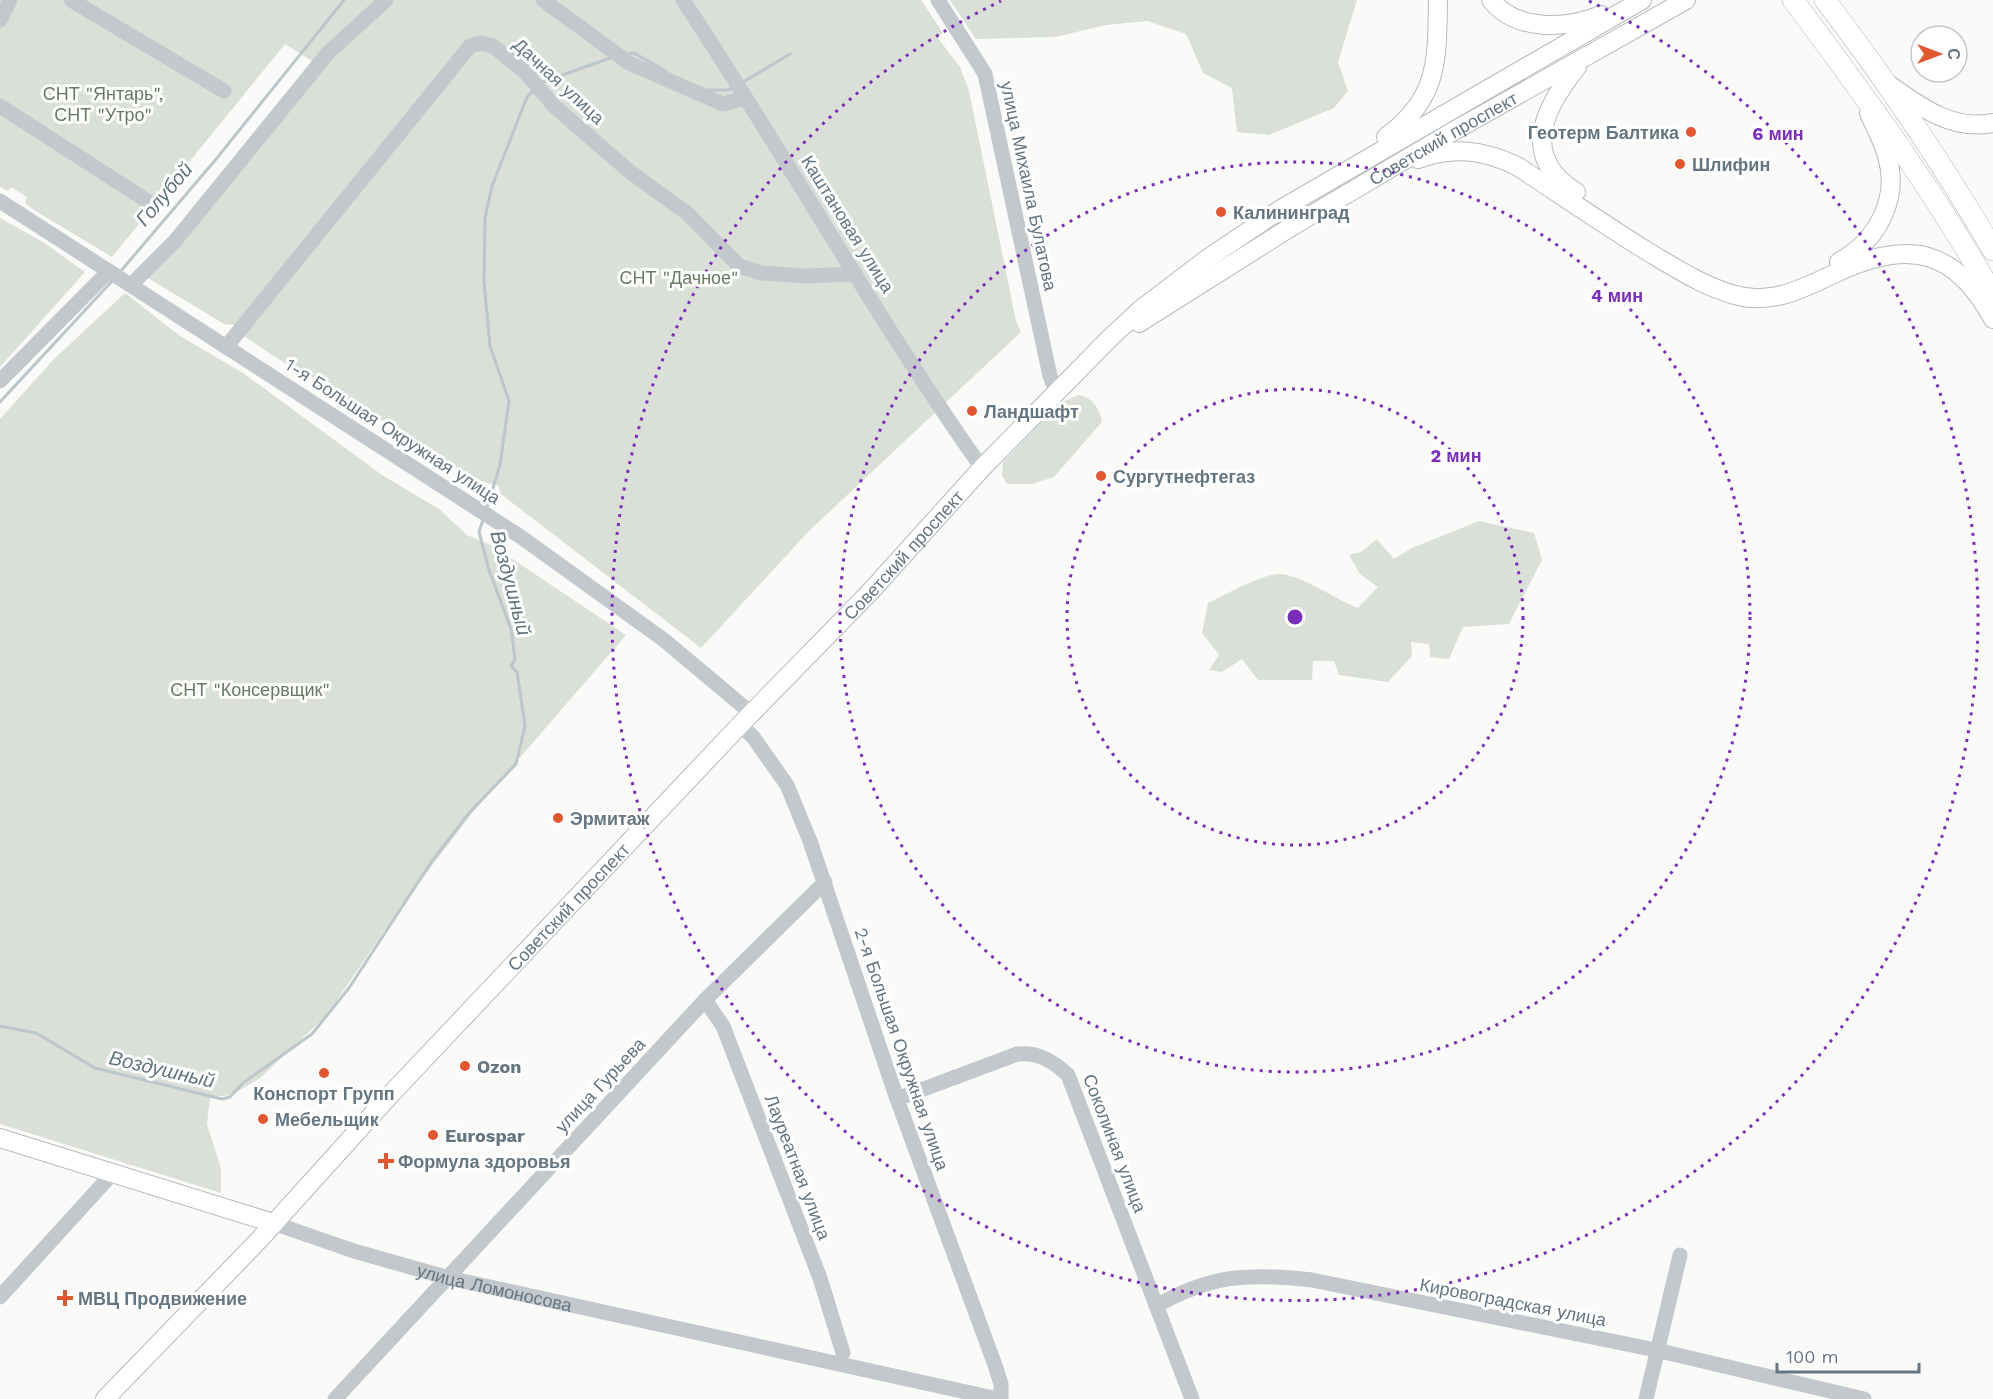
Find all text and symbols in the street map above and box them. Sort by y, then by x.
north arrow [1909,24,1969,84]
street label: Дачная улица [509,34,609,129]
text: С [1944,48,1963,60]
street label: улица Михаила Булатова [997,79,1062,294]
park label: СНТ "Янтарь", СНТ "Утро" [43,83,163,125]
street label: Советский проспект [1365,87,1521,189]
place label: Геотерм Балтика [1528,122,1680,143]
text: 6 мин [1752,123,1804,144]
marker: Геотерм Балтика [1684,125,1698,139]
street label: Каштановая улица [797,152,899,297]
place label: Шлифин [1692,154,1770,175]
water label: Голубой [131,157,197,231]
marker: Шлифин [1673,157,1687,171]
place label: Калининград [1233,202,1350,223]
marker: Калининград [1214,205,1228,219]
park label: СНТ "Дачное" [620,267,738,288]
text: 4 мин [1591,285,1643,306]
street label: 1-я Большая Окружная улица [282,354,505,509]
place label: Ландшафт [984,401,1079,422]
marker: Ландшафт [965,404,979,418]
text: 2 мин [1430,445,1482,466]
place label: Сургутнефтегаз [1113,466,1255,487]
marker: Сургутнефтегаз [1094,469,1108,483]
street label: Советский проспект [839,486,968,624]
water label: Воздушный [485,528,537,638]
centre of rings [1285,607,1305,627]
park label: СНТ "Консервщик" [170,679,330,700]
place label: Эрмитаж [570,808,650,829]
marker: Эрмитаж [551,811,565,825]
street label: Советский проспект [503,838,633,975]
street label: 2-я Большая Окружная улица [851,925,954,1174]
street label: улица Гурьева [551,1033,650,1137]
water label: Воздушный [107,1045,217,1093]
place label: Ozon [477,1056,521,1077]
marker: Ozon [458,1059,472,1073]
marker: Конспорт Групп [317,1066,331,1080]
street label: Соколиная улица [1079,1071,1151,1216]
place label: Конспорт Групп [253,1083,395,1104]
street label: Лауреатная улица [761,1092,836,1243]
place label: Мебельщик [275,1109,380,1130]
marker: Мебельщик [256,1112,270,1126]
place label: Eurospar [445,1125,525,1146]
marker: Eurospar [426,1128,440,1142]
place label: Формула здоровья [398,1151,571,1172]
marker: Формула здоровья [379,1154,393,1168]
street label: улица Ломоносова [415,1259,575,1316]
street label: Кировоградская улица [1418,1274,1609,1331]
place label: МВЦ Продвижение [78,1288,247,1309]
marker: МВЦ Продвижение [56,1289,74,1307]
scale bar [1777,1336,1920,1374]
text: 100 m [1786,1346,1839,1367]

